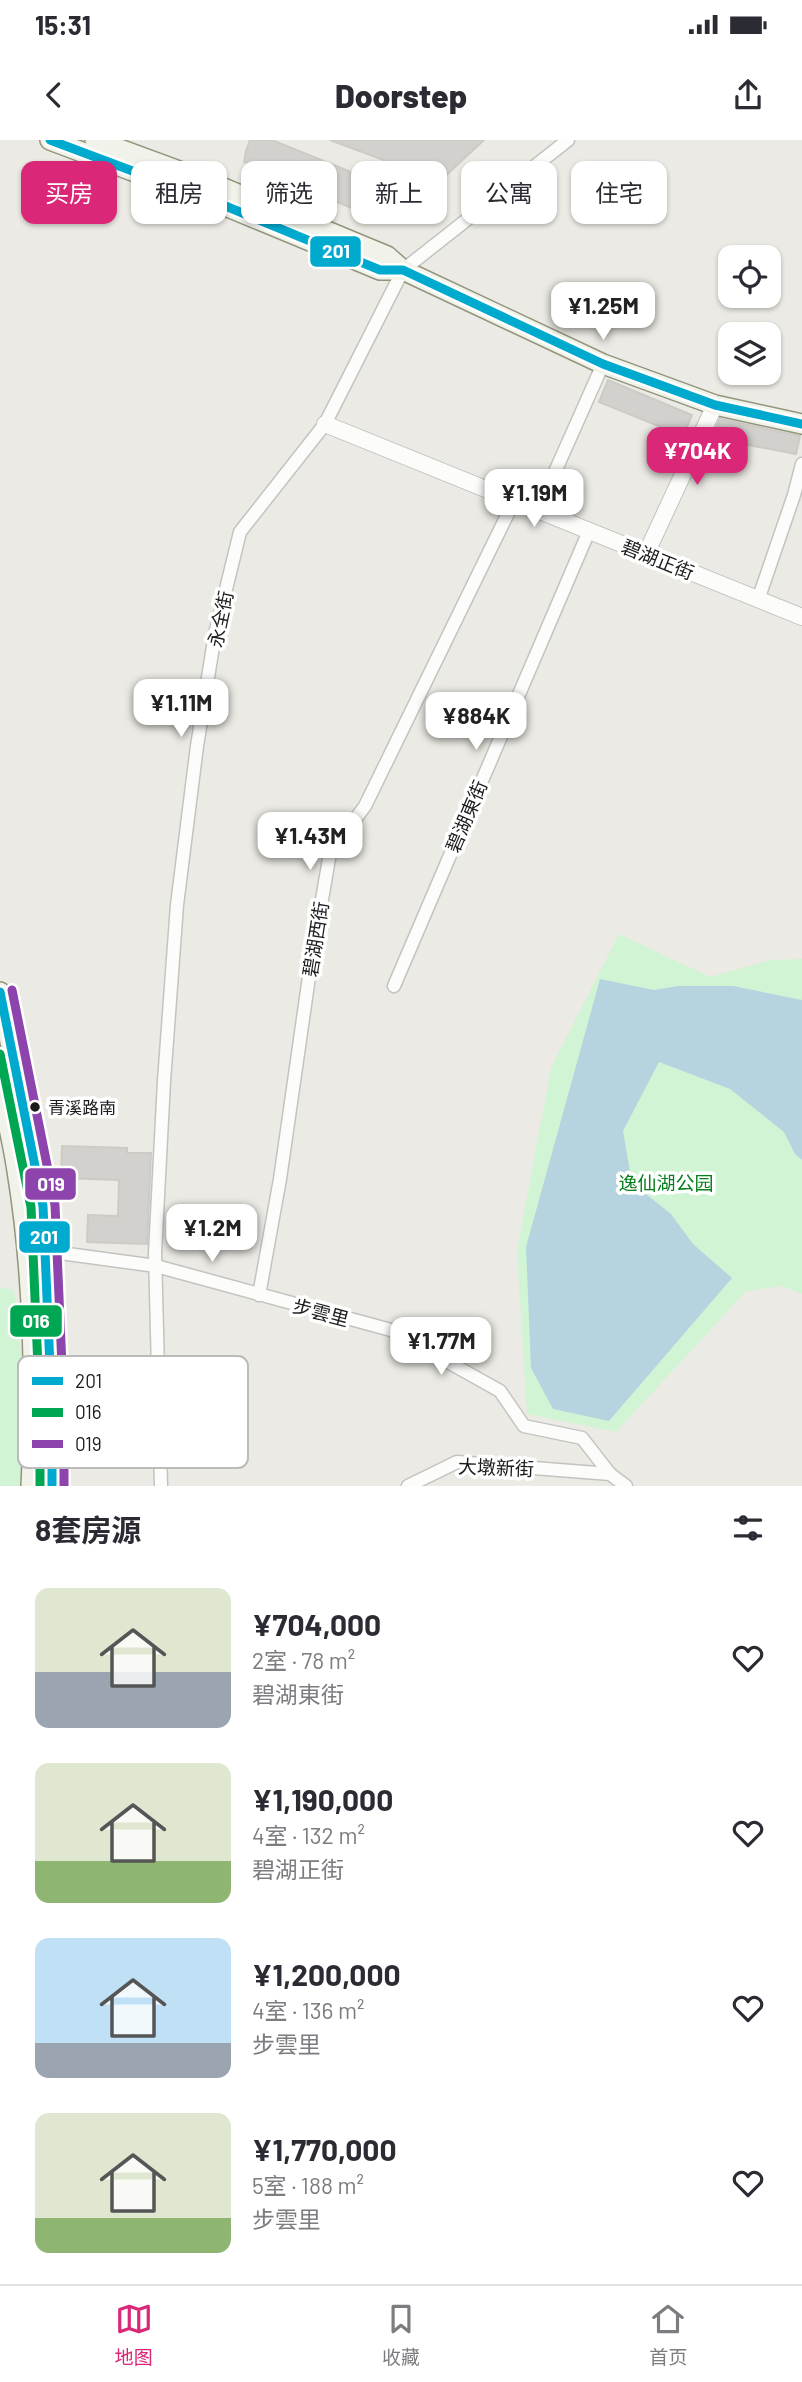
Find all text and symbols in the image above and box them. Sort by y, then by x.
text: 15:31 [35,9,91,40]
icon: back [35,76,73,114]
text: Doorstep [335,76,467,114]
icon: share [729,76,767,114]
chip: 买房 [21,161,117,224]
chip: 租房 [131,161,227,224]
chip: 筛选 [241,161,337,224]
chip: 新上 [351,161,447,224]
chip: 公寓 [461,161,557,224]
chip: 住宅 [571,161,667,224]
line badge: 201 [309,235,362,268]
text: 201 [322,239,350,262]
map controls [718,245,781,385]
button: locate [718,245,781,308]
pin: ¥1.25M [546,282,660,342]
text: ¥1.25M [567,291,639,319]
button: layers [718,322,781,385]
pin: ¥704K [648,428,746,487]
text: ¥704K [663,436,731,464]
pin: ¥1.19M [477,470,591,529]
text: ¥1.19M [501,478,567,506]
street label: 碧湖正街 [618,534,698,584]
street label: 永全街 [203,589,237,649]
pin: ¥1.11M [124,680,238,739]
text: ¥1.11M [149,688,213,716]
pin: ¥884K [427,692,525,752]
text: ¥884K [442,701,510,729]
street label: 碧湖東街 [441,777,491,855]
pin: ¥1.43M [253,812,367,872]
text: ¥1.43M [274,821,346,849]
street label: 碧湖西街 [298,900,332,978]
place label: 青溪路南 [48,1097,116,1117]
marker: 青溪路南 [28,1100,42,1114]
line badge: 019 [24,1167,77,1201]
park label: 逸仙湖公园 [618,1171,714,1194]
text: 019 [37,1172,65,1195]
pin: ¥1.2M [163,1204,261,1264]
text: ¥1.2M [182,1213,242,1241]
line badge: 201 [18,1220,71,1254]
text: 201 [30,1225,58,1248]
street label: 步雲里 [290,1294,352,1330]
line badge: 016 [9,1304,63,1338]
text: 016 [22,1309,50,1332]
pin: ¥1.77M [384,1318,498,1377]
text: ¥1.77M [406,1326,476,1354]
legend [18,1356,248,1468]
text: 201 [75,1369,102,1392]
text: 016 [75,1400,102,1423]
text: 019 [75,1432,102,1455]
street label: 大墩新街 [458,1454,534,1480]
icon: filters [729,1509,767,1547]
text: 8套房源 [35,1511,141,1547]
text: ¥704,000 [252,1606,381,1642]
icon: home [91,1616,175,1700]
icon: heart [729,1639,767,1677]
text: 2室 · 78 m² [252,1646,355,1674]
text: 碧湖東街 [252,1680,344,1708]
text: ¥1,190,000 [252,1781,393,1817]
icon: home [91,1791,175,1875]
icon: heart [729,1814,767,1852]
text: 4室 · 132 m² [252,1821,365,1849]
text: 碧湖正街 [252,1855,344,1883]
text: ¥1,200,000 [252,1956,401,1992]
icon: home [91,1966,175,2050]
icon: heart [729,1989,767,2027]
text: 4室 · 136 m² [252,1996,365,2024]
text: 步雲里 [252,2030,321,2058]
text: ¥1,770,000 [252,2131,396,2167]
icon: home [91,2141,175,2225]
icon: heart [729,2164,767,2202]
text: 5室 · 188 m² [252,2171,364,2199]
text: 步雲里 [252,2205,321,2233]
tab: 地图 [115,2300,153,2369]
tab: 收藏 [382,2300,420,2369]
tab: 首页 [649,2300,687,2369]

